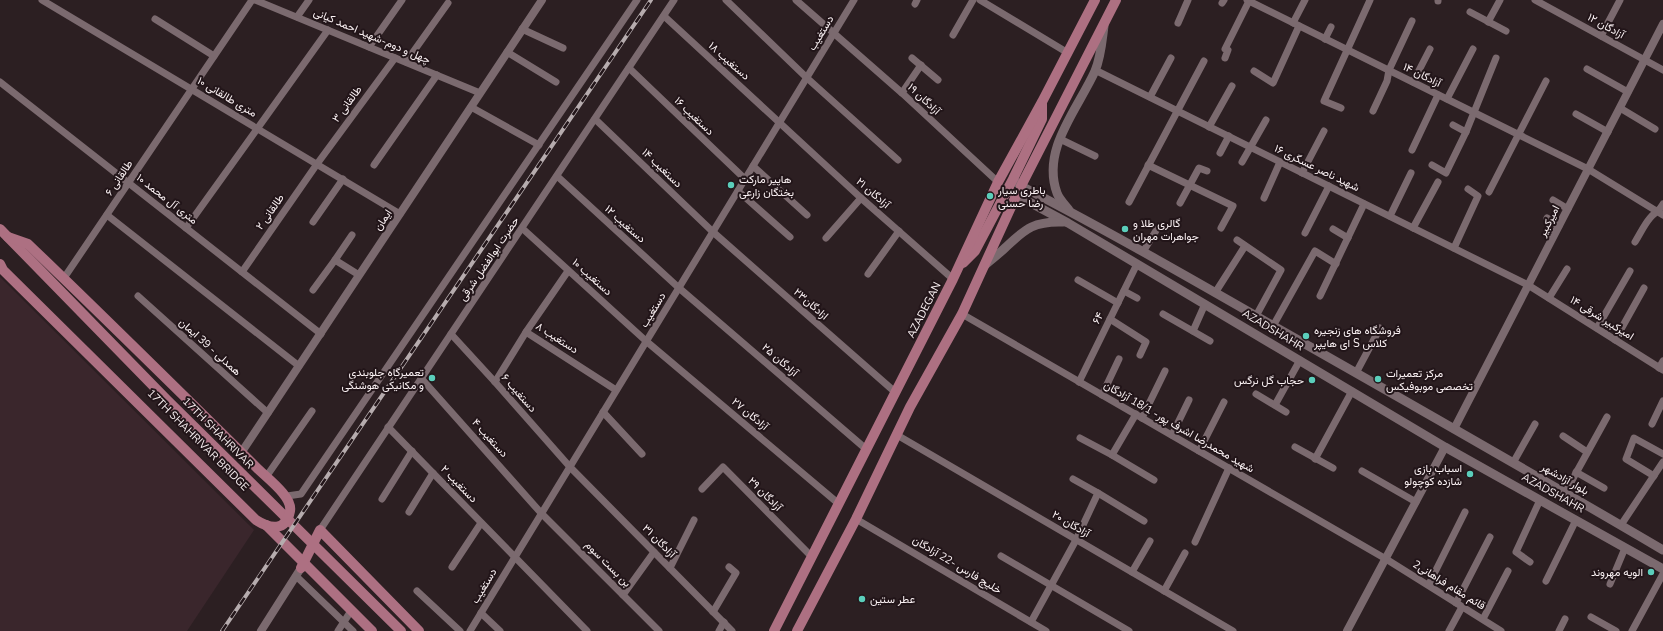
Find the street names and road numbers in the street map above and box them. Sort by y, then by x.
street label: چهل و دوم-شهید احمد کیانی [311,5,433,67]
street label: ۱۲ آزادگان [1585,10,1628,43]
street label: دستغیب [805,13,837,53]
street label: دستغیب ۱۸ [705,38,753,84]
street label: ۱۴ آزادگان [1400,59,1445,91]
street label: ۱۰ متری طالقانی [194,73,260,121]
street label: ۱۹ آزادگان [904,80,945,119]
street label: طالقانی ۳ [329,83,365,125]
street label: دستغیب ۱۶ [671,93,717,139]
street label: ۱۶ شهید ناصر عسگری [1272,141,1362,195]
street label: دستغیب ۱۴ [639,145,685,191]
street label: طالقانی ۶ [102,157,136,199]
street label: ۱۰ متری آل محمد [133,170,201,228]
street label: ۲۱ آزادگان [853,174,894,213]
street label: طالقانی ۲ [252,191,288,233]
street label: دستغیب ۱۲ [601,202,649,246]
street label: امیرکبیر [1534,203,1563,240]
street label: ایمان [370,206,396,234]
street label: حضرت ابوالفضل شرقی [455,214,523,304]
street label: دستغیب ۱۰ [569,255,615,299]
street label: AZADEGAN [903,279,945,341]
street label: ۲۳ازادگان [790,285,832,323]
street label: دستغیب [637,290,669,330]
street label: ۱۴ امیرکبیر شرقی [1567,292,1637,344]
street label: AZADSHAHR [1239,306,1307,355]
street label: ۶۴ [1089,309,1107,327]
street label: همدلی - 39 ایمان [176,315,245,379]
street label: دستغیب ۸ [533,319,581,357]
street label: ۲۵ آزادگان [759,340,802,381]
street label: دستغیب ۶ [498,371,540,415]
street label: شهید محمدرضا اشرف پور- 18/1 آزادگان [1101,378,1257,477]
street label: 17TH SHAHRIVAR BRIDGE [144,386,252,494]
street label: 17TH SHAHRIVAR [179,394,257,472]
street label: ۲۷ آزادگان [729,394,773,435]
street label: دستغیب ۴ [469,415,511,461]
street label: بلوار آزادشهر [1538,459,1592,499]
street label: دستغیب ۲ [437,462,481,506]
street label: AZADSHAHR [1519,470,1588,517]
street label: ۲۹ آزادگان [745,474,786,515]
street label: ۲۰ آزادگان [1049,507,1094,542]
street label: ۳۱ آزادگان [639,521,680,562]
street label: خلیج فارس -22 آزادگان [910,532,1004,598]
street label: بن بست سوم [582,538,634,590]
street label: 2قائم مقام فراهانی [1410,557,1488,613]
street label: دستغیب [468,566,500,606]

